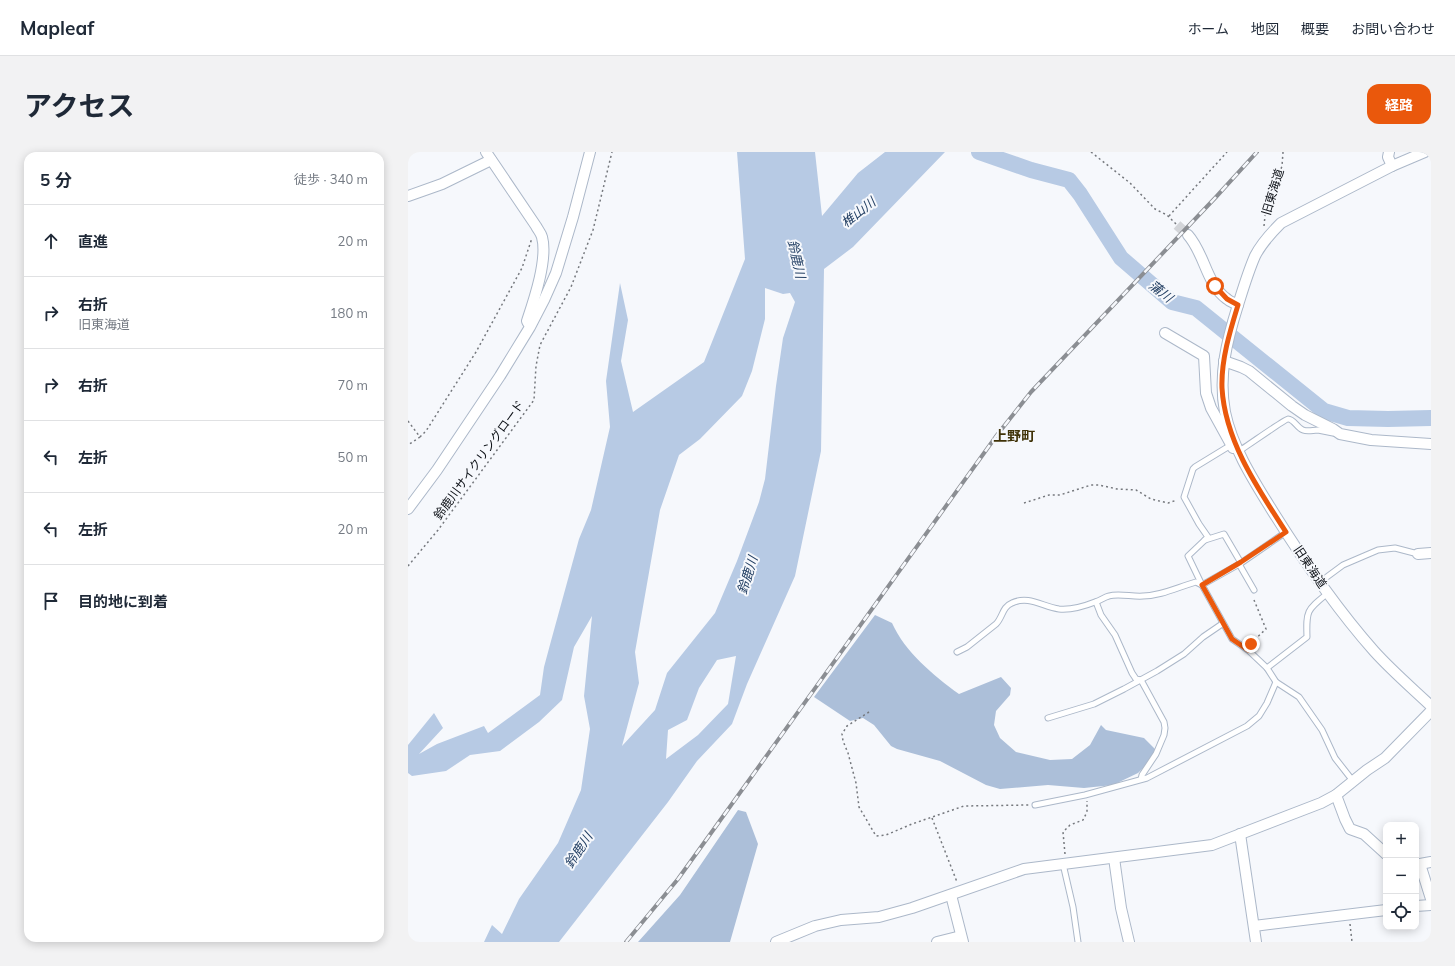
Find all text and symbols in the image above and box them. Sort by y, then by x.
text: Mapleaf [20,16,94,40]
text: ホーム [1187,20,1229,38]
text: 地図 [1251,20,1279,38]
text: 概要 [1301,20,1329,38]
text: お問い合わせ [1351,20,1435,38]
button: 経路 [1367,84,1431,124]
text: アクセス [24,88,135,123]
street label: 旧東海道 [1258,167,1287,217]
text: 5 分 [40,169,72,190]
text: 徒歩 · 340 m [294,171,368,187]
water label: 椎山川 [838,192,880,230]
icon: ahead [40,230,62,252]
text: 直進 [78,232,108,251]
text: 20 m [338,233,368,249]
water label: 鈴鹿川 [785,238,810,282]
water label: 蒲川 [1146,277,1178,307]
route start [1206,277,1224,295]
text: 右折 [78,295,108,314]
icon: right [40,302,62,324]
text: 180 m [330,305,368,321]
text: 旧東海道 [78,316,130,332]
icon: right [40,374,62,396]
text: 右折 [78,376,108,395]
text: 70 m [338,377,368,393]
street label: 鈴鹿川サイクリングロード [430,397,527,522]
district label: 上野町 [993,427,1035,445]
icon: left [40,446,62,468]
text: 左折 [78,448,108,467]
text: 50 m [338,449,368,465]
icon: left [40,518,62,540]
text: 左折 [78,520,108,539]
text: 20 m [338,521,368,537]
street label: 旧東海道 [1291,543,1330,591]
water label: 鈴鹿川 [734,552,761,596]
icon: arrive [40,590,62,612]
text: 目的地に到着 [78,592,168,611]
route end [1242,635,1260,653]
map controls [1383,822,1419,930]
button: + [1383,822,1419,858]
water label: 鈴鹿川 [561,828,596,871]
button: − [1383,858,1419,894]
button: locate [1383,894,1419,930]

